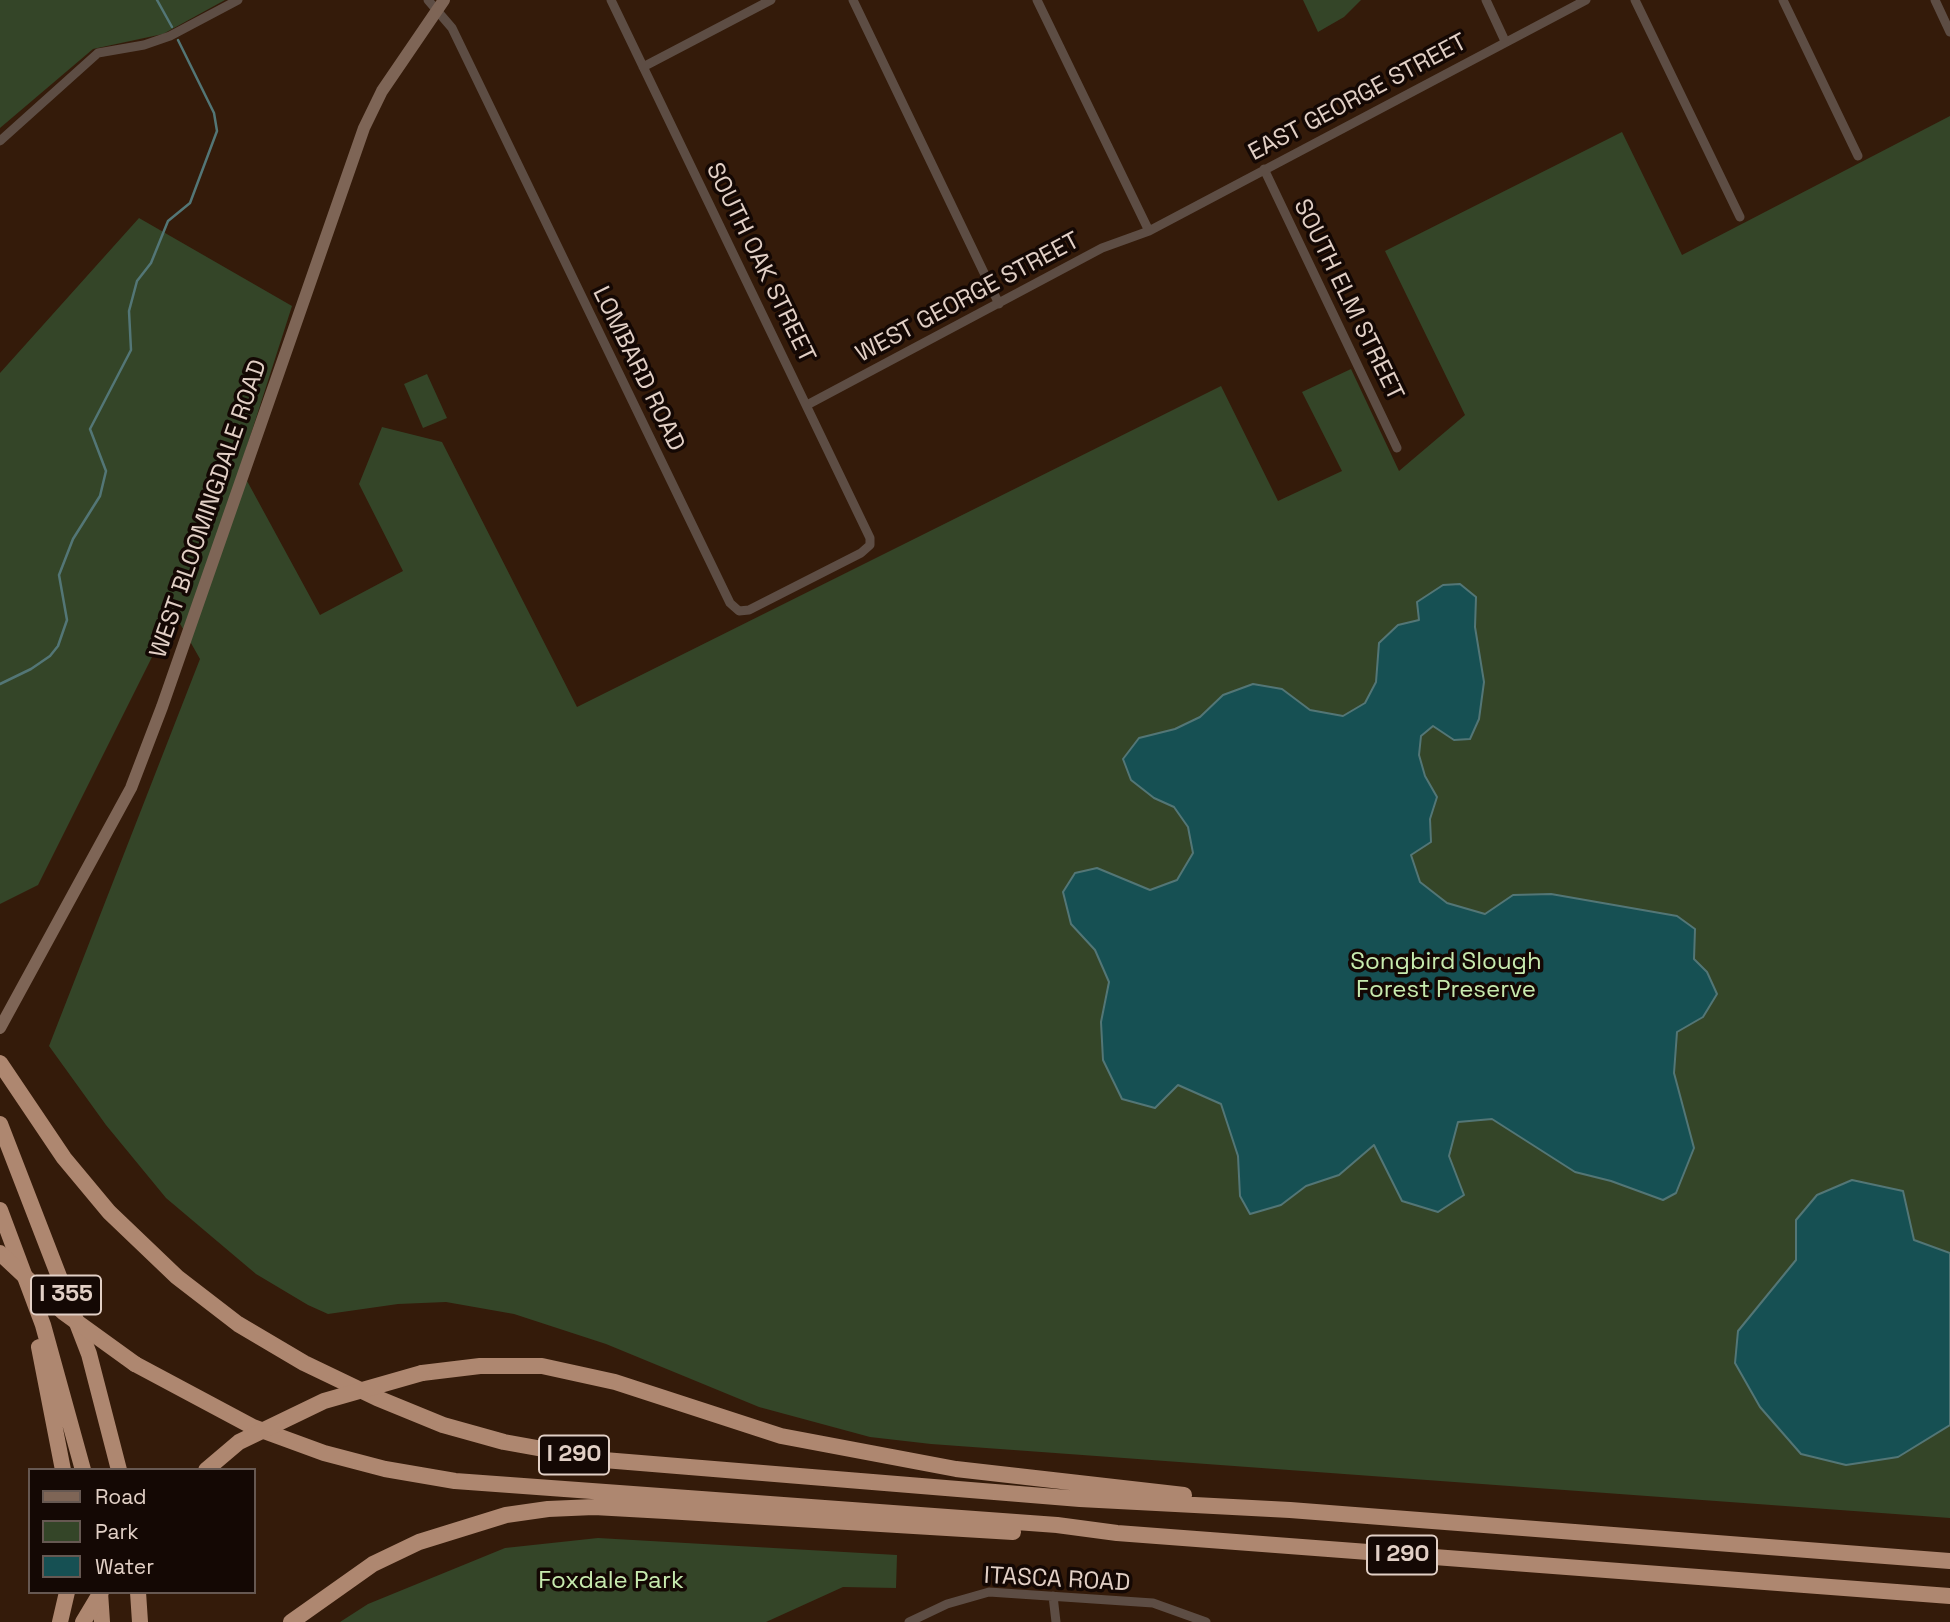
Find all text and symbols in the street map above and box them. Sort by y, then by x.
street label: EAST GEORGE STREET [1244,28,1472,168]
street label: SOUTH OAK STREET [699,158,821,368]
street label: SOUTH ELM STREET [1287,195,1409,405]
street label: WEST GEORGE STREET [851,227,1085,369]
street label: LOMBARD ROAD [586,282,690,456]
street label: WEST BLOOMINGDALE ROAD [144,356,274,662]
park label: Songbird Slough Forest Preserve [1350,948,1542,1004]
road number: I 355 [31,1276,101,1314]
road number: I 290 [539,1436,609,1474]
legend [28,1468,256,1594]
text: Road [95,1483,147,1510]
text: Park [95,1518,139,1545]
road number: I 290 [1367,1536,1437,1574]
text: Water [95,1553,154,1580]
street label: ITASCA ROAD [983,1562,1131,1598]
park label: Foxdale Park [538,1567,684,1595]

